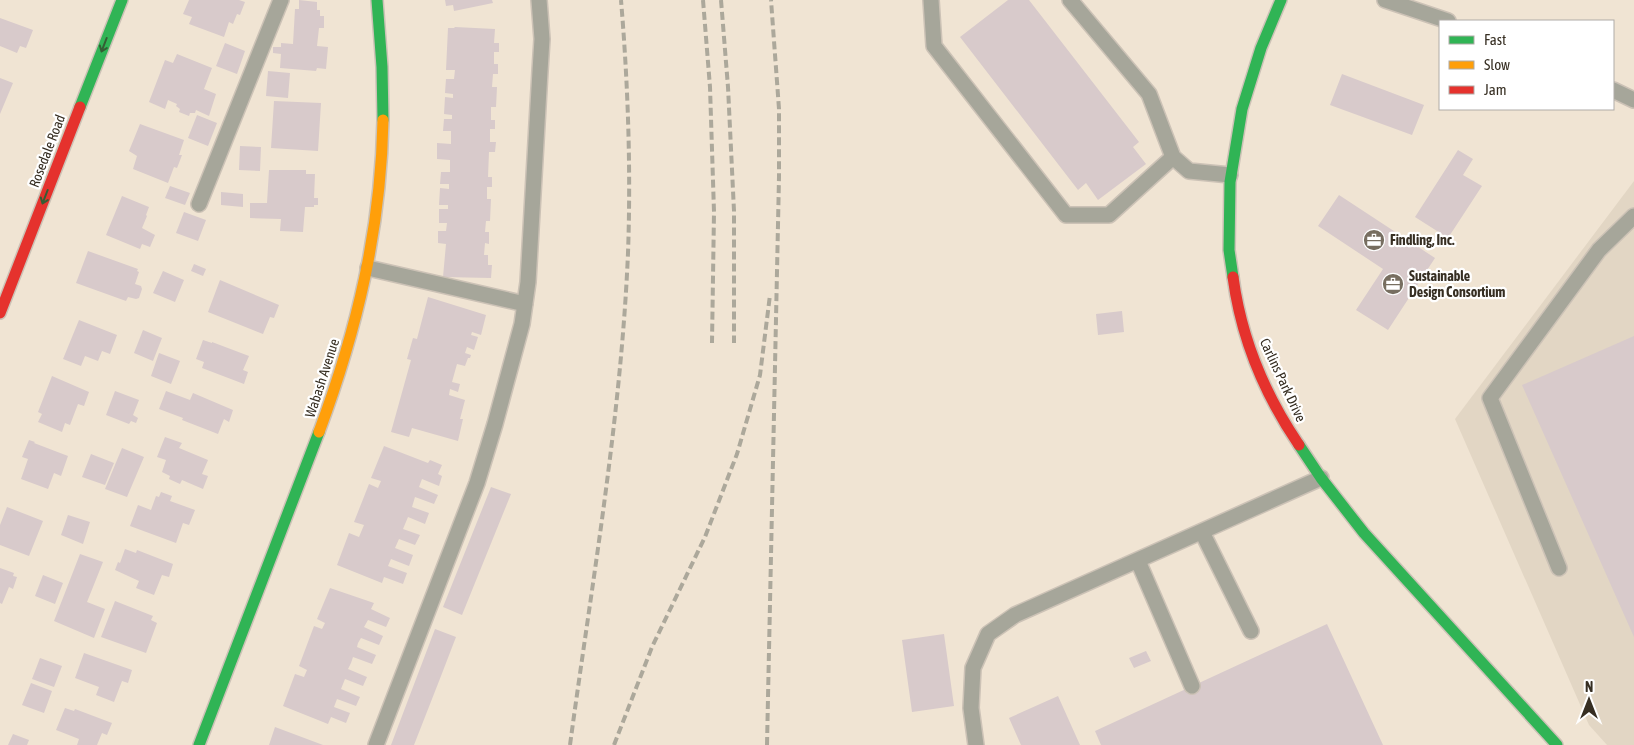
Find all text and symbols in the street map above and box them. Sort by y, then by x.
legend [1439,20,1614,110]
text: Fast [1484,31,1506,48]
one-way arrow [99,37,108,53]
text: Slow [1484,56,1510,73]
text: Jam [1484,81,1507,98]
street label: Rosedale Road [26,112,68,190]
one-way arrow [40,189,49,204]
office icon: Findling, Inc. [1362,228,1386,252]
place label: Findling, Inc. [1390,232,1455,248]
place label: Sustainable Design Consortium [1409,268,1505,300]
office icon: Sustainable Design Consortium [1381,272,1405,296]
street label: Carlins Park Drive [1257,336,1309,424]
street label: Wabash Avenue [302,337,342,419]
north arrow [1564,675,1614,725]
text: N [1585,679,1593,695]

